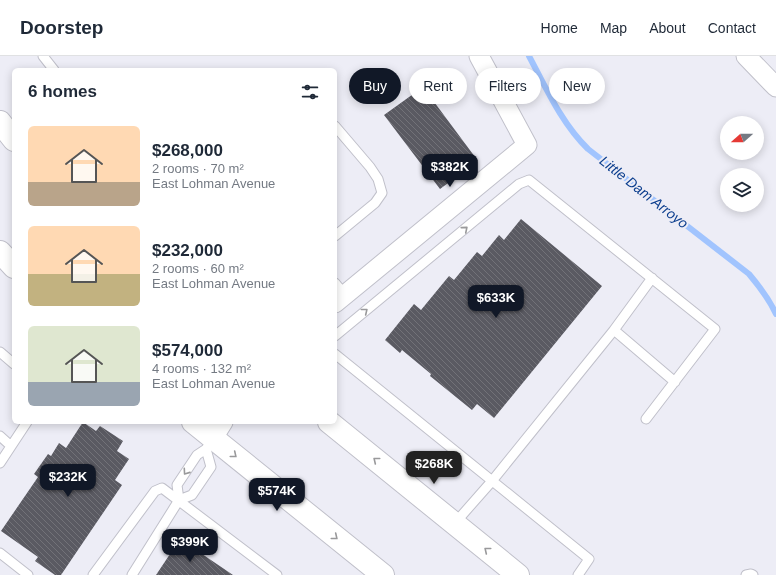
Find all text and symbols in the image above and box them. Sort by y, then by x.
text: Doorstep [20,17,103,38]
text: Home [541,20,578,36]
text: Map [600,20,627,36]
text: About [649,20,686,36]
text: Contact [708,20,756,36]
chip: Buy [349,68,401,104]
chip: Rent [409,68,467,104]
chip: Filters [475,68,541,104]
chip: New [549,68,605,104]
icon: filters [299,81,321,103]
text: 6 homes [28,82,97,101]
north arrow [720,116,764,160]
map controls [720,116,764,212]
text: $268,000 [152,141,223,160]
icon: home [60,142,108,190]
water label: Little Dam Arroyo [597,153,691,232]
pin: $382K [422,154,478,188]
text: $382K [431,159,469,174]
text: 2 rooms · 70 m² [152,161,244,176]
button: layers [720,168,764,212]
text: East Lohman Avenue [152,176,275,191]
one-way arrow [461,226,468,233]
text: $232,000 [152,241,223,260]
icon: home [60,242,108,290]
text: 2 rooms · 60 m² [152,261,244,276]
text: East Lohman Avenue [152,276,275,291]
pin: $633K [468,285,524,319]
text: $633K [477,290,515,305]
one-way arrow [361,309,368,316]
text: $574,000 [152,341,223,360]
icon: home [60,342,108,390]
text: 4 rooms · 132 m² [152,361,251,376]
text: East Lohman Avenue [152,376,275,391]
one-way arrow [230,451,237,458]
pin: $268K [406,451,462,485]
text: $268K [415,456,453,471]
one-way arrow [373,457,380,464]
pin: $232K [40,464,96,498]
one-way arrow [184,467,191,474]
text: $232K [49,469,87,484]
pin: $574K [249,478,305,512]
text: $574K [258,483,296,498]
pin: $399K [162,529,218,563]
one-way arrow [331,532,338,539]
text: $399K [171,534,209,549]
one-way arrow [485,548,492,555]

